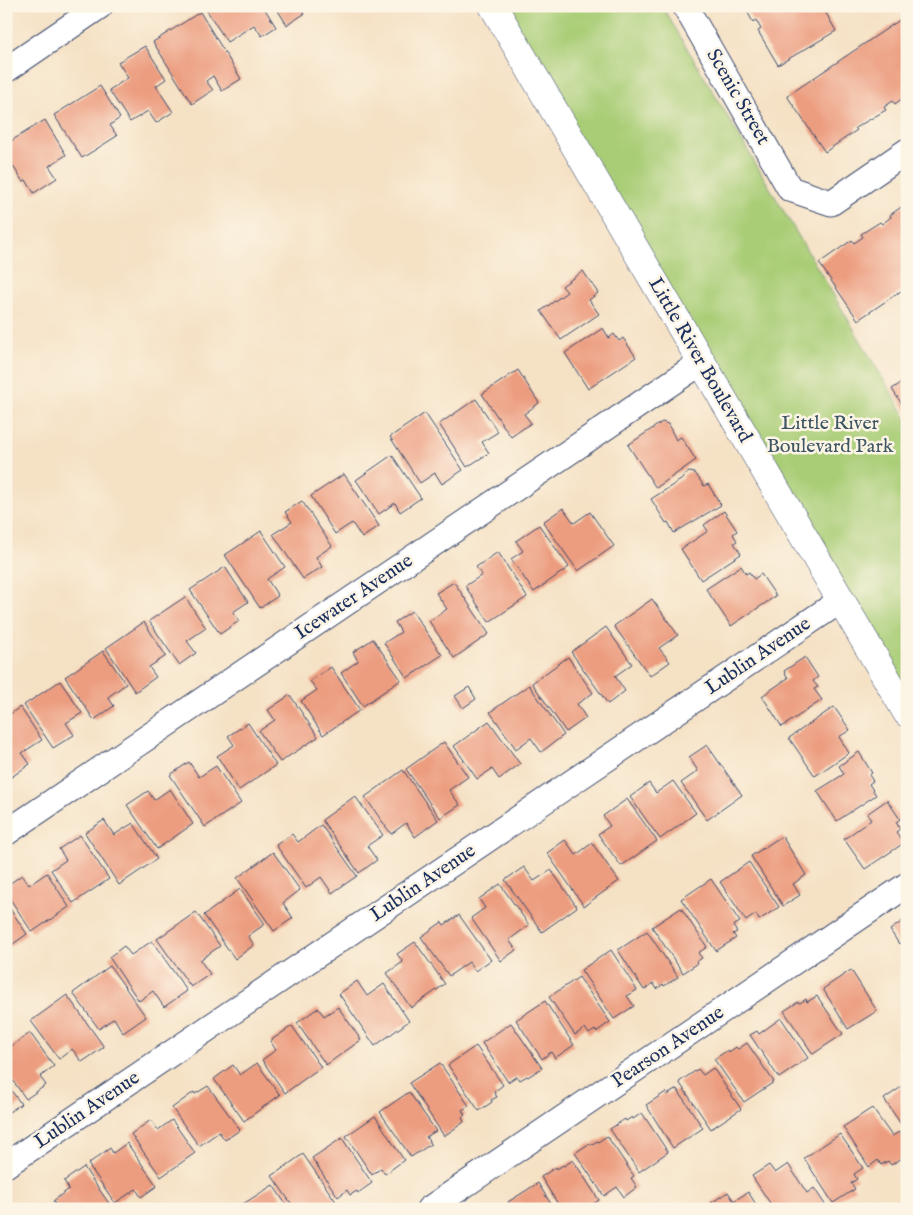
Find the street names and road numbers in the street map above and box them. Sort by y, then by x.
street label: Scenic Street [701,45,776,150]
street label: Little River Boulevard [643,273,758,447]
street label: Icewater Avenue [290,548,418,646]
street label: Lublin Avenue [700,611,816,701]
street label: Lublin Avenue [365,838,481,928]
street label: Pearson Avenue [607,1000,729,1094]
street label: Lublin Avenue [29,1065,145,1155]

